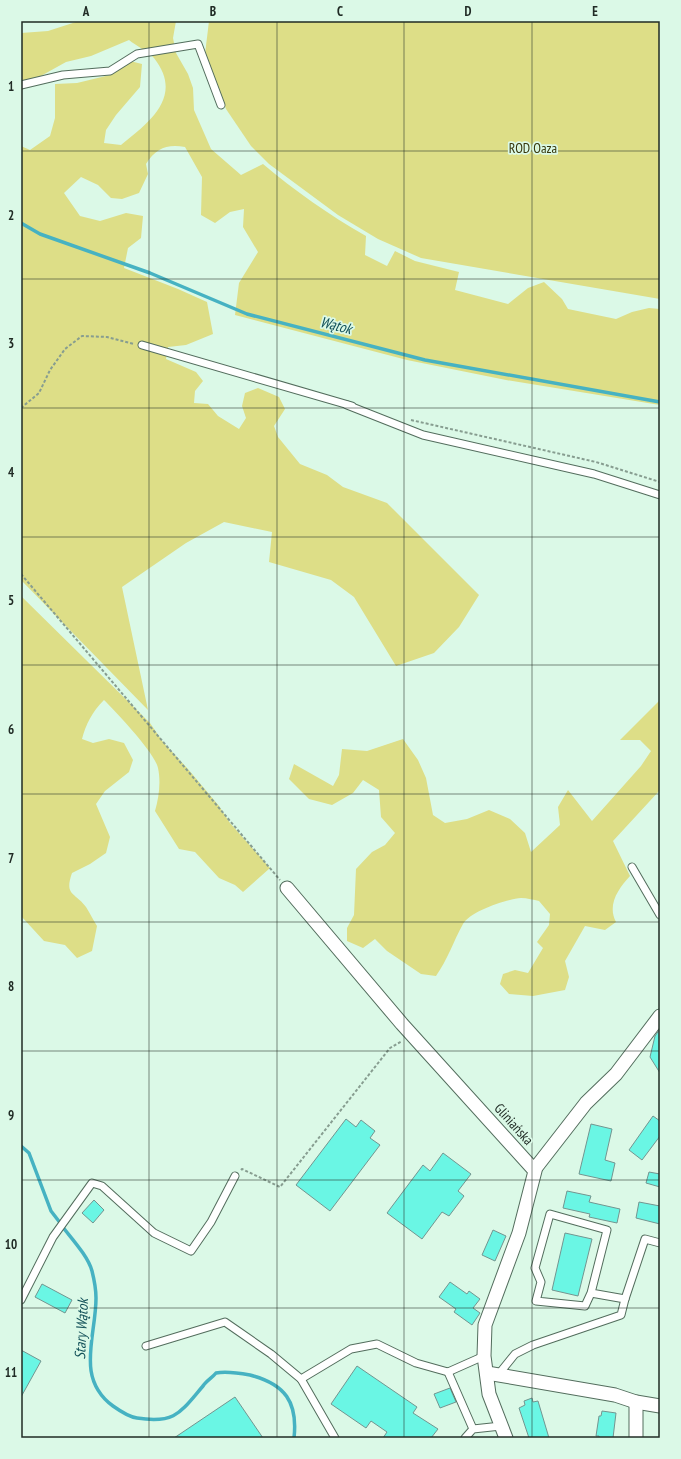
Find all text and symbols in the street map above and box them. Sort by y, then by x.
text: A [82,3,90,20]
text: B [210,3,216,20]
text: C [337,3,343,20]
text: D [465,3,472,20]
text: E [592,3,598,20]
text: 1 [8,78,14,95]
park label: ROD Oaza [509,139,557,157]
text: 2 [8,207,14,224]
water label: Wątok [318,312,356,339]
text: 3 [8,335,14,352]
text: 4 [8,464,15,481]
text: 5 [8,592,14,609]
text: 6 [8,721,14,738]
text: 7 [8,850,14,867]
text: 8 [8,978,14,995]
street label: Gliniańska [491,1099,537,1149]
text: 9 [8,1107,14,1124]
text: 10 [5,1236,17,1253]
water label: Stary Wątok [70,1296,92,1360]
text: 11 [5,1364,17,1381]

